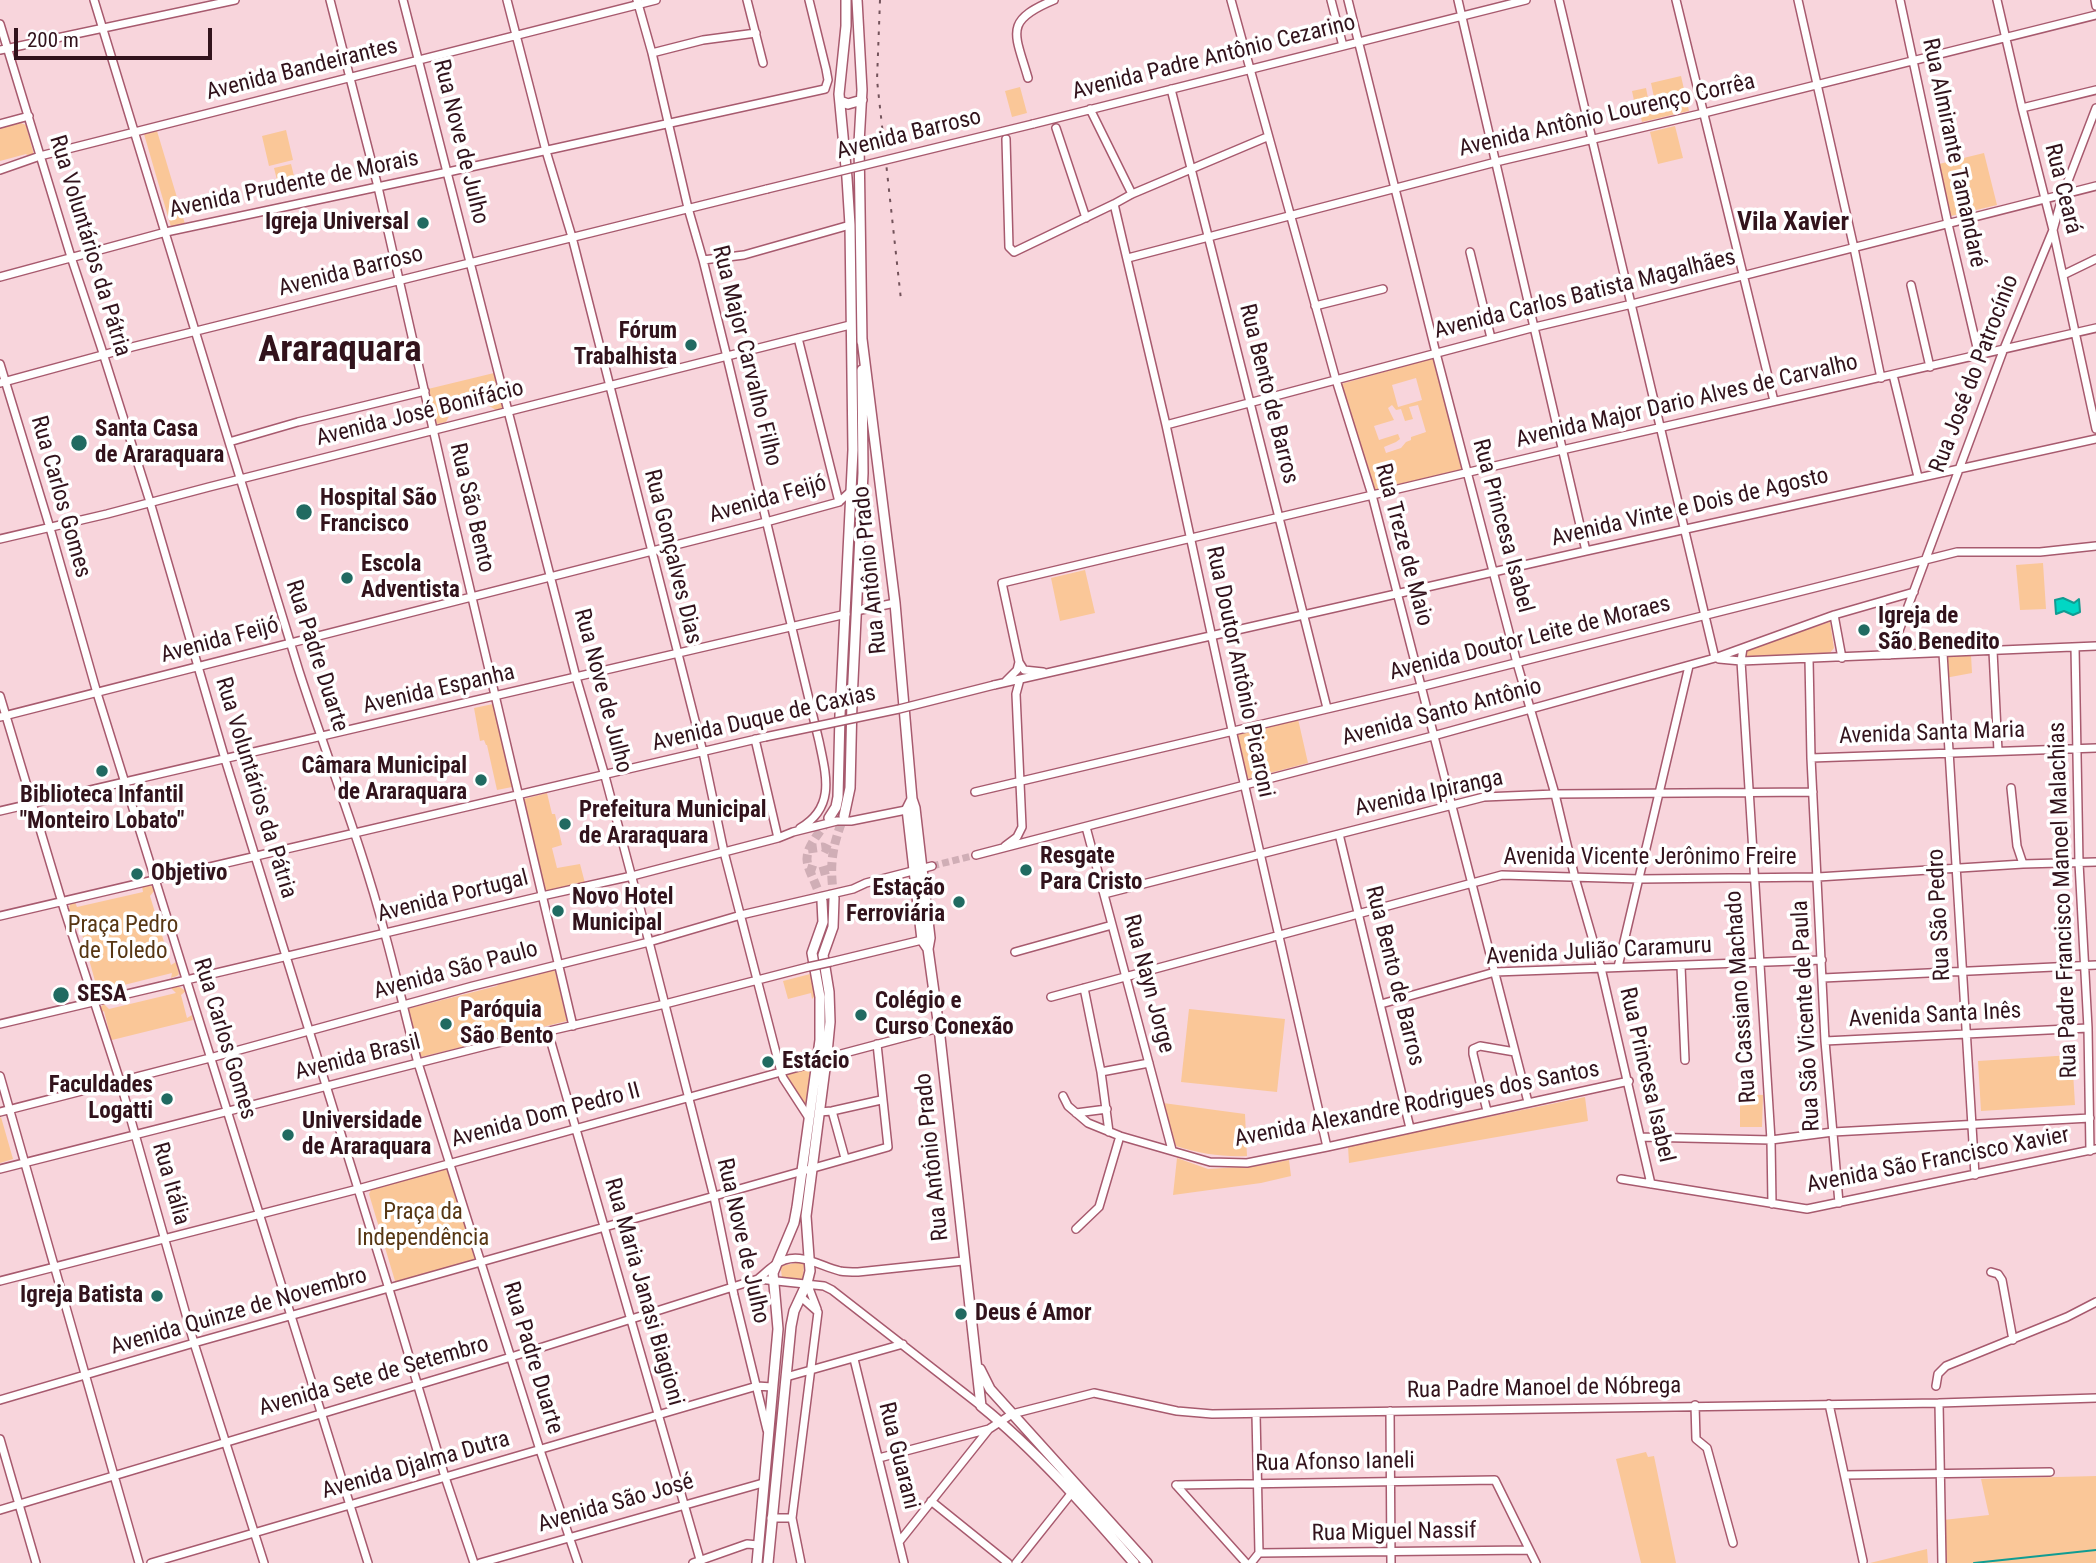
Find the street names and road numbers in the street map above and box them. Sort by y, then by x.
street label: Avenida Padre Antônio Cezarino [1070,9,1358,107]
street label: Avenida Bandeirantes [203,33,401,107]
street label: Rua Almirante Tamandaré [1915,36,1991,270]
street label: Rua Nove de Julho [426,57,494,227]
street label: Avenida Antônio Lourenço Corrêa [1456,68,1758,164]
street label: Avenida Barroso [834,104,984,166]
street label: Rua Voluntários da Pátria [42,132,136,360]
street label: Rua Ceará [2037,141,2087,237]
street label: Avenida Prudente de Morais [167,145,421,225]
street label: Avenida Barroso [276,241,426,303]
street label: Rua Major Carvalho Filho [705,243,787,469]
street label: Avenida Carlos Batista Magalhães [1431,244,1739,346]
street label: Rua José do Patrocínio [1925,271,2025,477]
street label: Rua Bento de Barros [1232,301,1304,487]
street label: Avenida Major Dario Alves de Carvalho [1513,349,1861,455]
street label: Avenida José Bonifácio [313,375,527,453]
street label: Rua Carlos Gomes [24,413,96,581]
street label: Rua Princesa Isabel [1466,436,1538,616]
street label: Rua São Bento [443,441,499,575]
street label: Rua Treze de Maio [1368,461,1438,629]
street label: Avenida Vinte e Dois de Agosto [1549,463,1831,553]
street label: Rua Gonçalves Dias [637,467,707,647]
street label: Avenida Feijó [706,470,830,530]
street label: Rua Antônio Prado [848,485,894,655]
street label: Rua Doutor Antônio Picaroni [1199,544,1279,800]
street label: Rua Padre Duarte [278,577,354,735]
street label: Avenida Doutor Leite de Moraes [1387,591,1673,687]
street label: Rua Nove de Julho [567,606,637,776]
street label: Avenida Feijó [158,612,282,670]
street label: Avenida Espanha [360,659,518,721]
street label: Avenida Santo Antônio [1339,673,1545,753]
street label: Rua Voluntários da Pátria [208,674,302,902]
street label: Avenida Duque de Caxias [650,680,878,758]
street label: Avenida Santa Maria [1838,717,2026,751]
street label: Rua Padre Francisco Manoel Malachias [2044,721,2084,1079]
street label: Avenida Ipiranga [1352,765,1506,823]
street label: Avenida Vicente Jerônimo Freire [1504,844,1796,872]
street label: Rua São Pedro [1923,848,1957,982]
street label: Avenida Portugal [375,865,531,929]
street label: Rua Bento de Barros [1358,883,1430,1069]
street label: Rua Cassiano Machado [1721,890,1763,1104]
street label: Rua São Vicente de Paula [1787,900,1827,1132]
street label: Rua Nayn Jorge [1116,912,1180,1056]
street label: Avenida Julião Caramuru [1485,932,1713,972]
street label: Avenida São Paulo [371,936,541,1006]
street label: Rua Carlos Gomes [186,955,262,1123]
street label: Rua Princesa Isabel [1612,985,1680,1165]
street label: Avenida Santa Inês [1848,998,2022,1034]
street label: Avenida Brasil [292,1029,424,1087]
street label: Avenida Alexandre Rodrigues dos Santos [1232,1056,1602,1154]
street label: Rua Antônio Prado [910,1072,956,1242]
street label: Avenida Dom Pedro II [449,1078,643,1154]
street label: Avenida São Francisco Xavier [1804,1122,2072,1200]
street label: Rua Itália [145,1139,195,1229]
street label: Rua Nove de Julho [710,1156,774,1326]
street label: Rua Maria Janasi Biagioni [597,1175,689,1409]
street label: Avenida Quinze de Novembro [108,1262,370,1362]
street label: Rua Padre Duarte [496,1278,568,1438]
street label: Avenida Sete de Setembro [256,1331,492,1423]
street label: Rua Padre Manoel de Nóbrega [1407,1373,1681,1405]
street label: Rua Guarani [871,1400,925,1512]
street label: Avenida Djalma Dutra [319,1426,513,1506]
street label: Rua Afonso Ianeli [1255,1448,1415,1478]
street label: Avenida São José [535,1469,697,1539]
street label: Rua Miguel Nassif [1311,1518,1477,1548]

